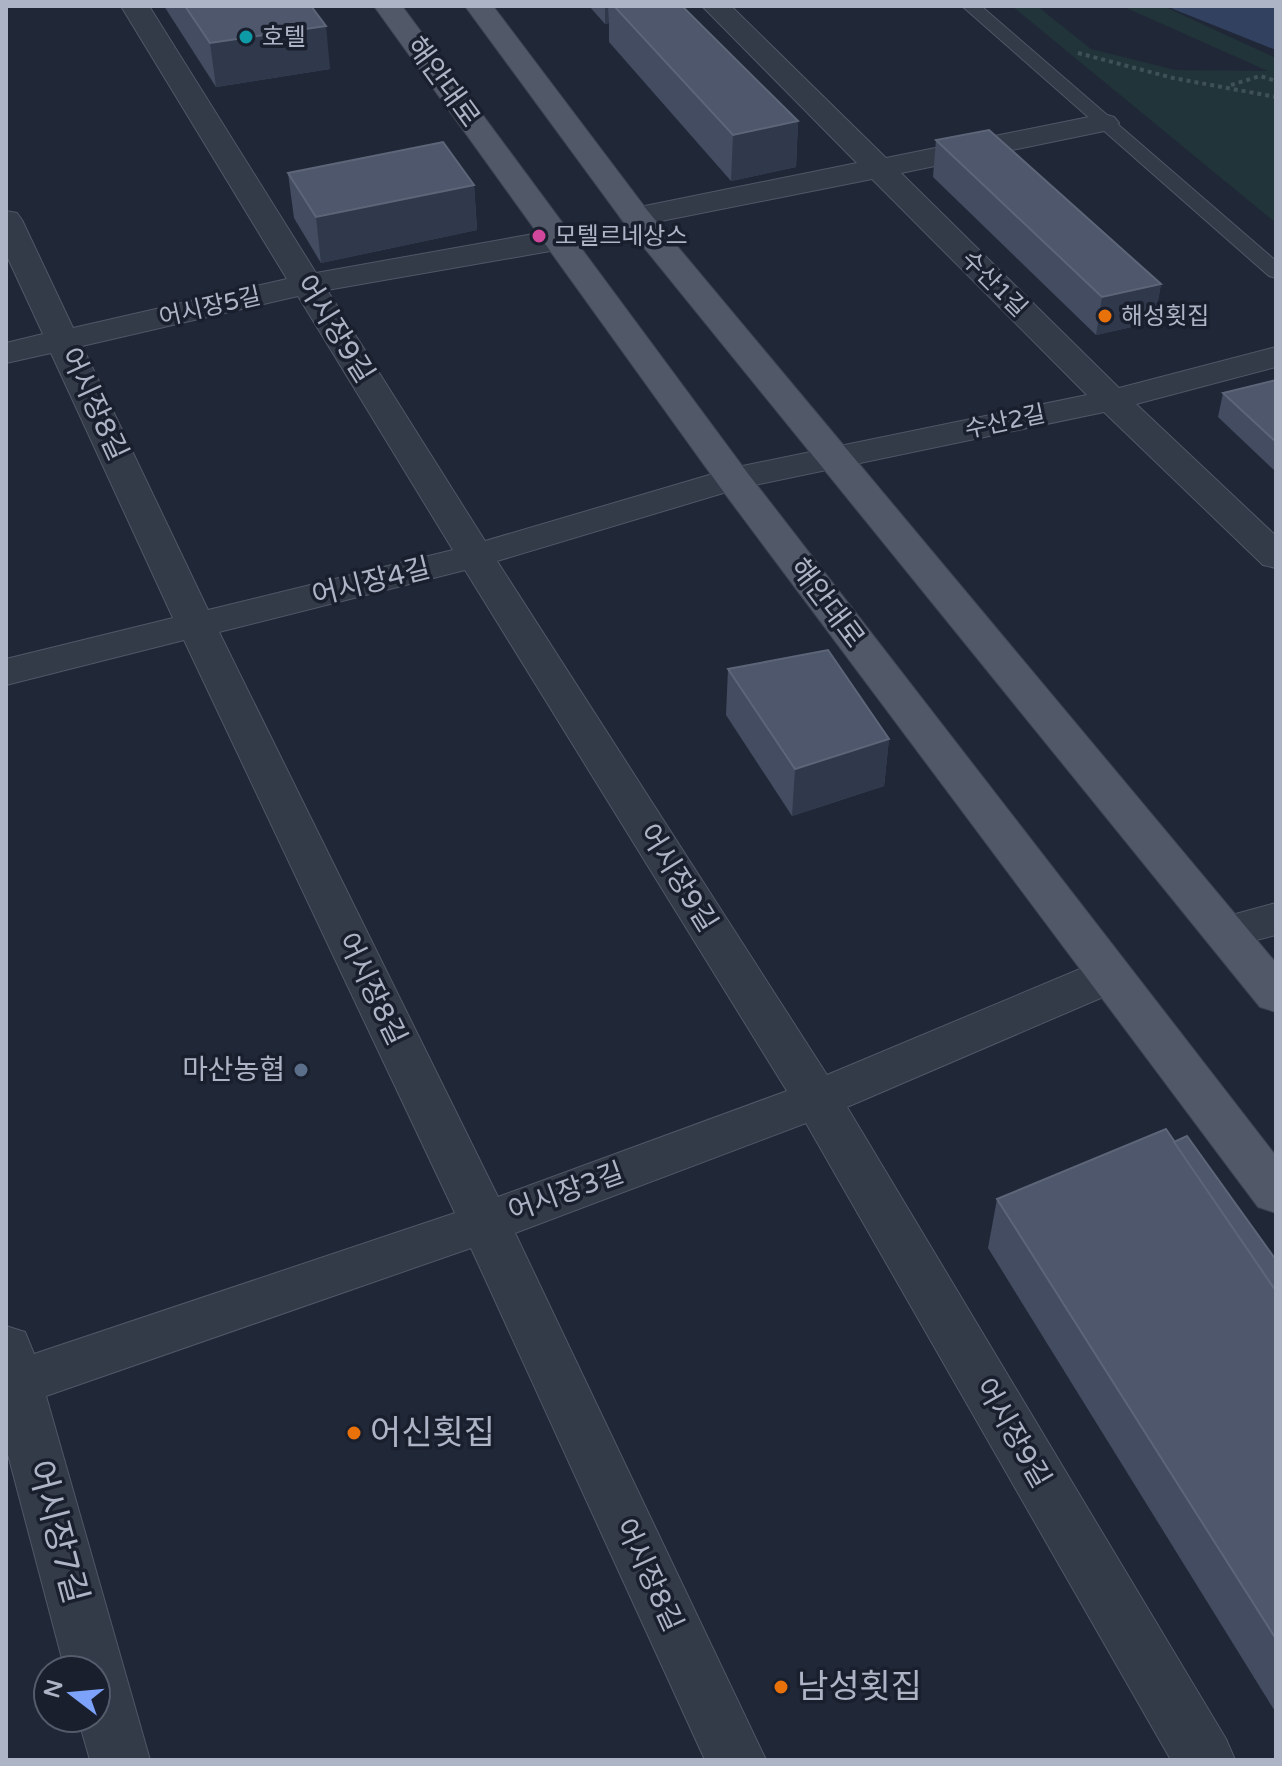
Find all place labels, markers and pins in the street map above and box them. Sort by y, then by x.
place label: 호텔 [262,23,306,52]
marker: 호텔 [237,28,255,46]
place label: 모텔르네상스 [555,222,687,251]
marker: 모텔르네상스 [530,227,548,245]
place label: 해성횟집 [1121,302,1209,331]
marker: 해성횟집 [1096,307,1114,325]
place label: 마산농협 [182,1053,285,1087]
marker: 마산농협 [292,1061,310,1079]
place label: 어신횟집 [370,1413,495,1454]
marker: 어신횟집 [345,1424,363,1442]
place label: 남성횟집 [797,1667,922,1708]
marker: 남성횟집 [772,1678,790,1696]

